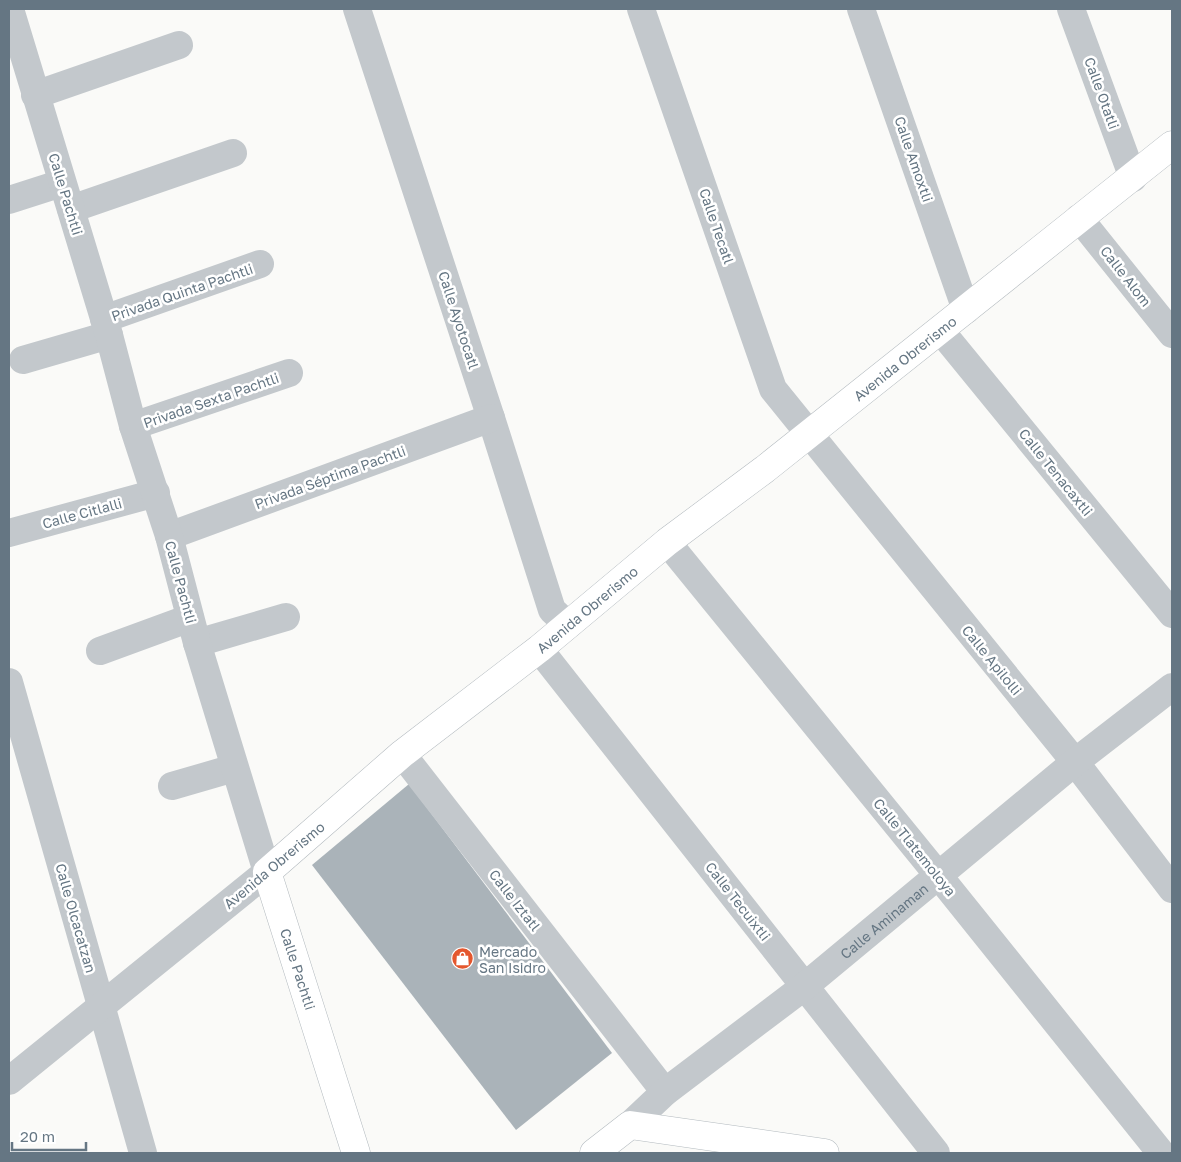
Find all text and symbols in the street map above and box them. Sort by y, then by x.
street label: Calle Otatli [1081,55,1123,131]
street label: Calle Amoxtli [891,114,937,204]
street label: Calle Pachtli [45,151,87,237]
street label: Calle Tecatl [696,186,738,266]
street label: Calle Alom [1097,242,1155,310]
street label: Privada Quinta Pachtli [109,260,255,324]
street label: Calle Ayotocatl [435,269,483,371]
street label: Avenida Obrerismo [850,312,959,404]
street label: Privada Sexta Pachtli [141,369,281,431]
street label: Calle Tenacaxtli [1016,425,1096,519]
street label: Privada Séptima Pachtli [252,442,408,512]
street label: Calle Citlalli [40,494,124,532]
street label: Calle Pachtli [162,539,200,625]
street label: Avenida Obrerismo [533,562,641,656]
street label: Calle Apilolli [959,622,1025,698]
street label: Calle Tlatemoloya [870,795,960,899]
street label: Avenida Obrerismo [220,818,328,912]
street label: Calle Tecuixtli [702,858,774,944]
street label: Calle Olcacatzan [52,861,100,975]
street label: Calle Iztatl [486,866,544,934]
street label: Calle Aminaman [836,879,931,962]
street label: Calle Pachtli [277,926,319,1012]
place label: Mercado San Isidro [479,943,546,976]
shop icon: Mercado San Isidro [451,947,475,971]
scale bar [12,1120,86,1152]
text: 20 m [20,1127,55,1145]

